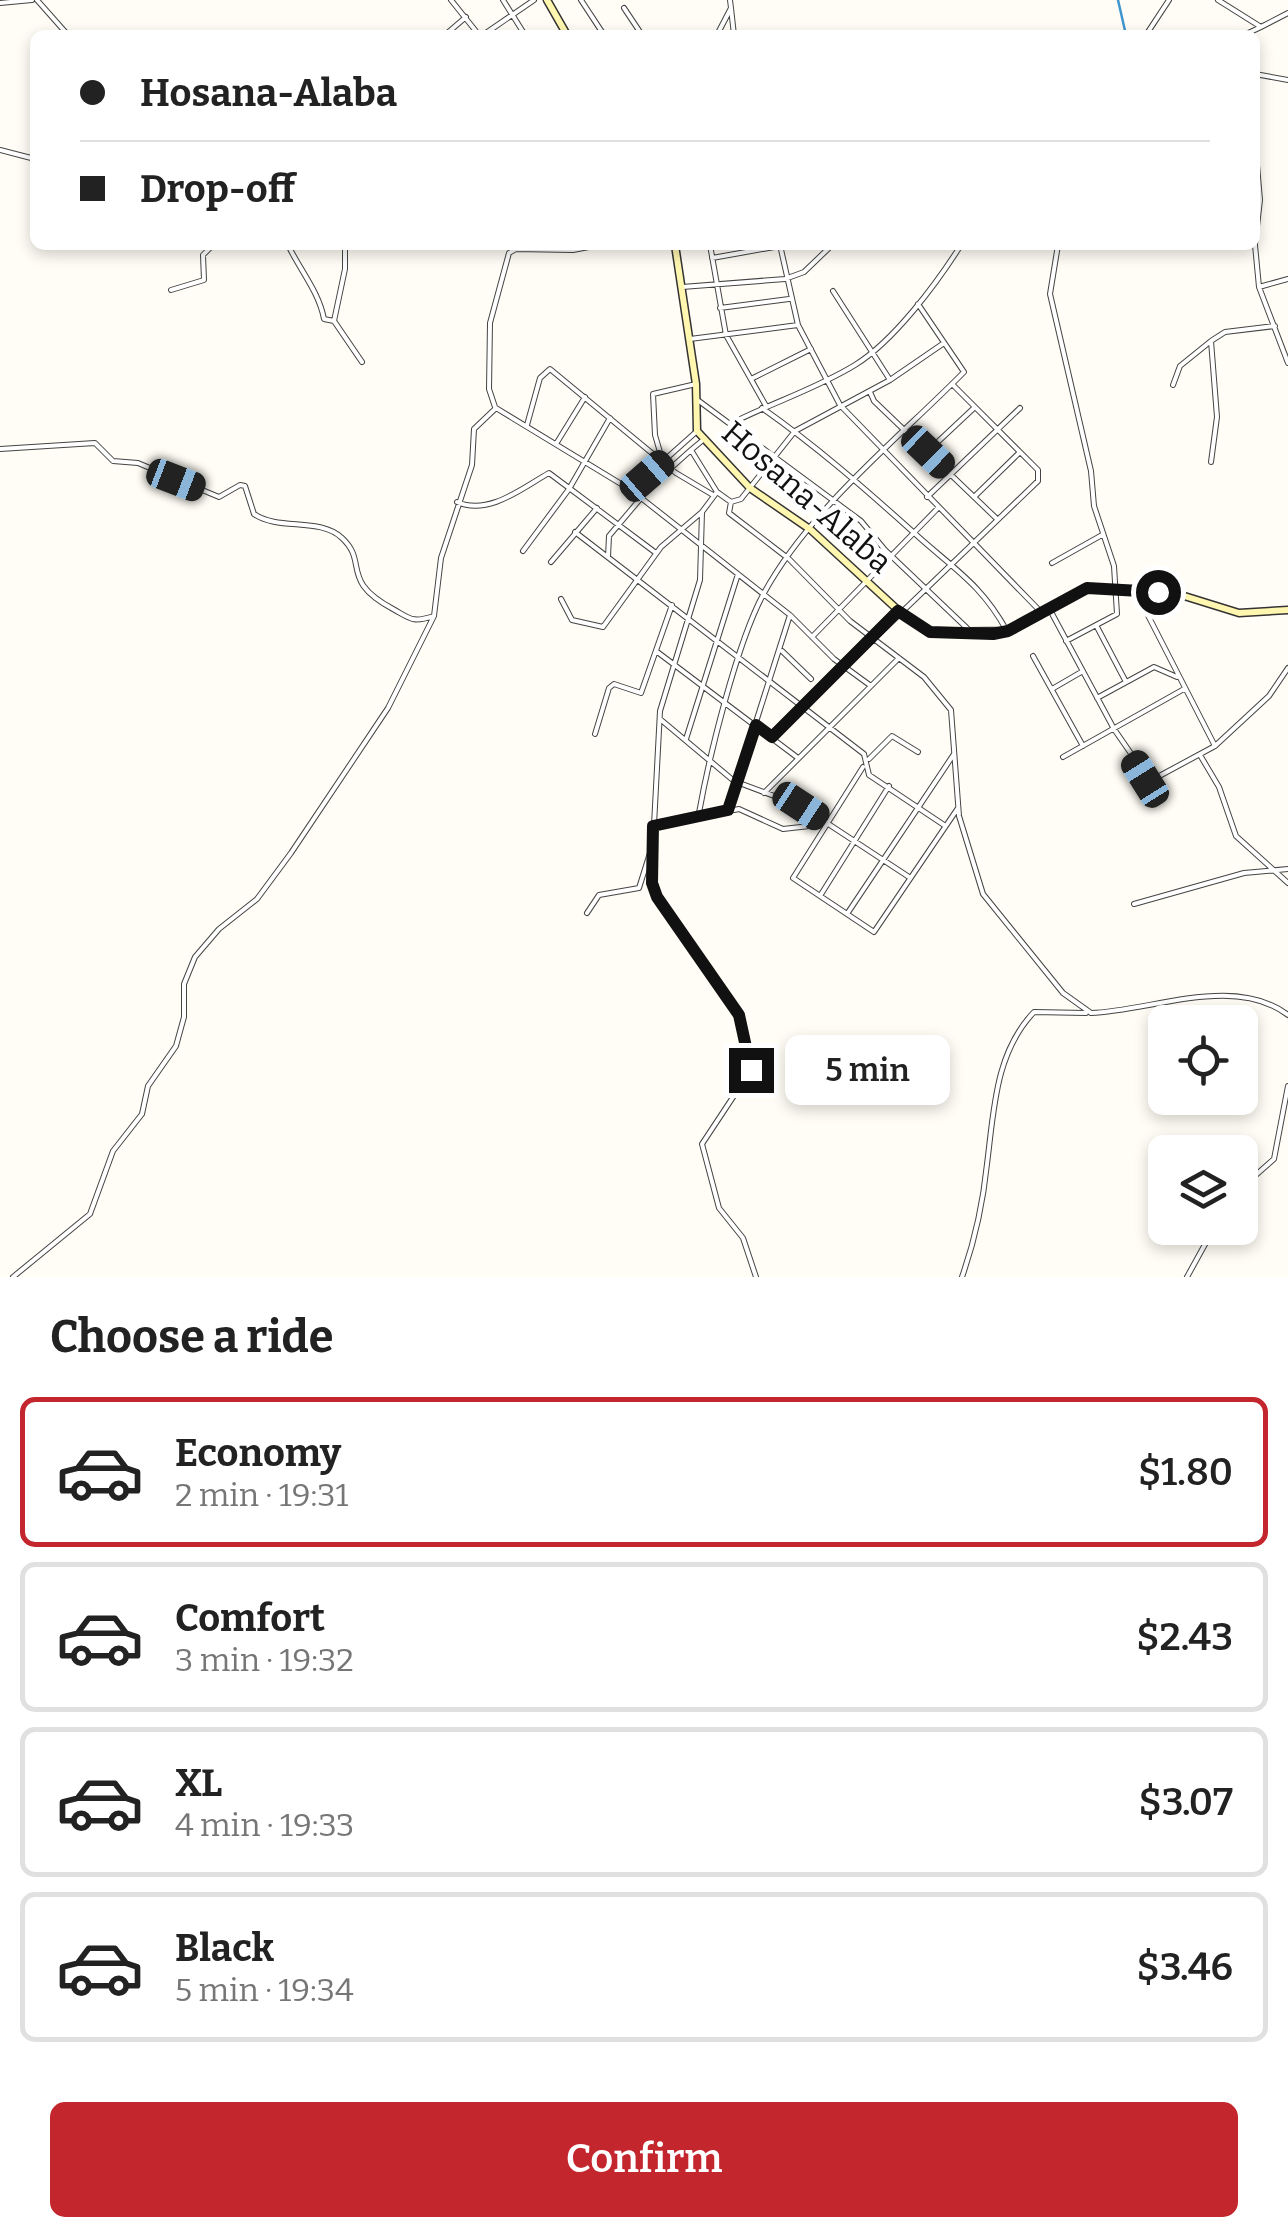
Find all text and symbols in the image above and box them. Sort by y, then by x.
text: Hosana-Alaba [140,70,397,116]
text: Drop-off [140,166,295,212]
street label: Hosana-Alaba [714,413,900,581]
car [896,420,960,484]
car [615,445,679,507]
car [143,455,209,505]
route start [1136,570,1181,615]
car [1116,746,1174,812]
car [768,777,834,835]
map controls [1148,1005,1258,1245]
button: locate [1148,1005,1258,1115]
callout: 5 min [786,1035,951,1105]
route end [729,1048,774,1093]
text: 5 min [825,1051,910,1089]
button: layers [1148,1135,1258,1245]
text: Choose a ride [50,1310,333,1364]
icon: car [55,1427,145,1517]
text: Economy [175,1430,341,1476]
text: $1.80 [1138,1449,1233,1495]
text: 2 min · 19:31 [175,1476,348,1514]
icon: car [55,1592,145,1682]
text: Comfort [175,1595,325,1641]
text: $2.43 [1136,1614,1233,1660]
text: 3 min · 19:32 [175,1641,354,1679]
icon: car [55,1757,145,1847]
text: XL [175,1760,222,1806]
text: $3.07 [1139,1779,1233,1825]
text: 4 min · 19:33 [175,1806,354,1844]
icon: car [55,1922,145,2012]
text: Black [175,1925,274,1971]
text: $3.46 [1137,1944,1233,1990]
text: 5 min · 19:34 [175,1971,354,2009]
button: Confirm [50,2102,1238,2217]

